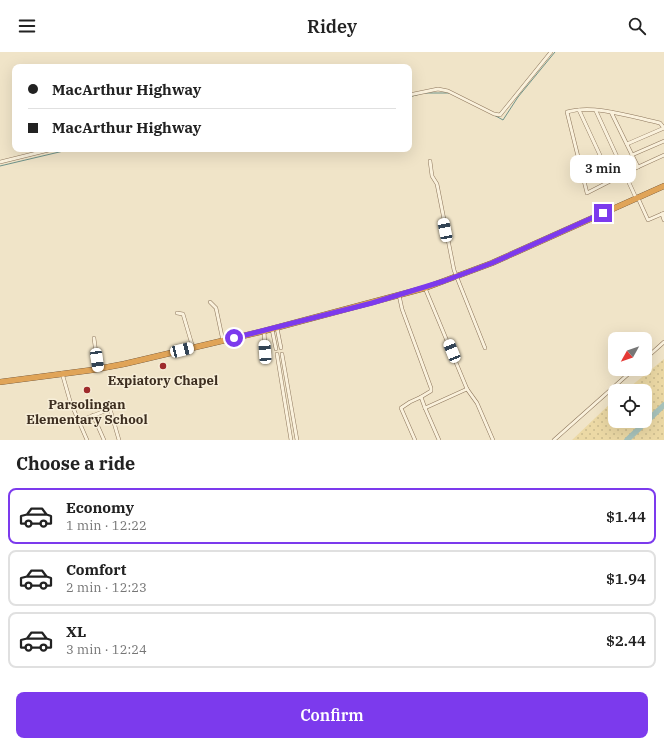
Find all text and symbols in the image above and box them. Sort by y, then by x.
icon: menu [16,15,38,37]
text: Ridey [307,15,357,38]
icon: search [626,15,648,37]
text: MacArthur Highway [52,80,201,99]
text: MacArthur Highway [52,118,201,137]
callout: 3 min [570,155,636,183]
text: 3 min [585,160,621,177]
route end [594,204,612,222]
car [437,217,453,243]
route start [225,329,243,347]
north arrow [608,332,652,376]
map controls [608,332,652,428]
car [442,338,462,364]
car [258,340,272,364]
car [169,341,195,359]
car [89,347,105,373]
marker: Expiatory Chapel [158,361,168,371]
place label: Expiatory Chapel [108,372,218,389]
button: locate [608,384,652,428]
marker: Parsolingan Elementary School [82,385,92,395]
place label: Parsolingan Elementary School [26,396,148,428]
text: Choose a ride [16,452,135,475]
icon: car [18,498,54,534]
text: Economy [66,498,134,517]
text: $1.44 [606,507,646,526]
text: 1 min · 12:22 [66,517,147,534]
icon: car [18,560,54,596]
text: Comfort [66,560,126,579]
text: $1.94 [606,569,646,588]
text: 2 min · 12:23 [66,579,147,596]
icon: car [18,622,54,658]
text: XL [66,622,86,641]
text: $2.44 [606,631,646,650]
text: 3 min · 12:24 [66,641,147,658]
button: Confirm [16,692,648,738]

